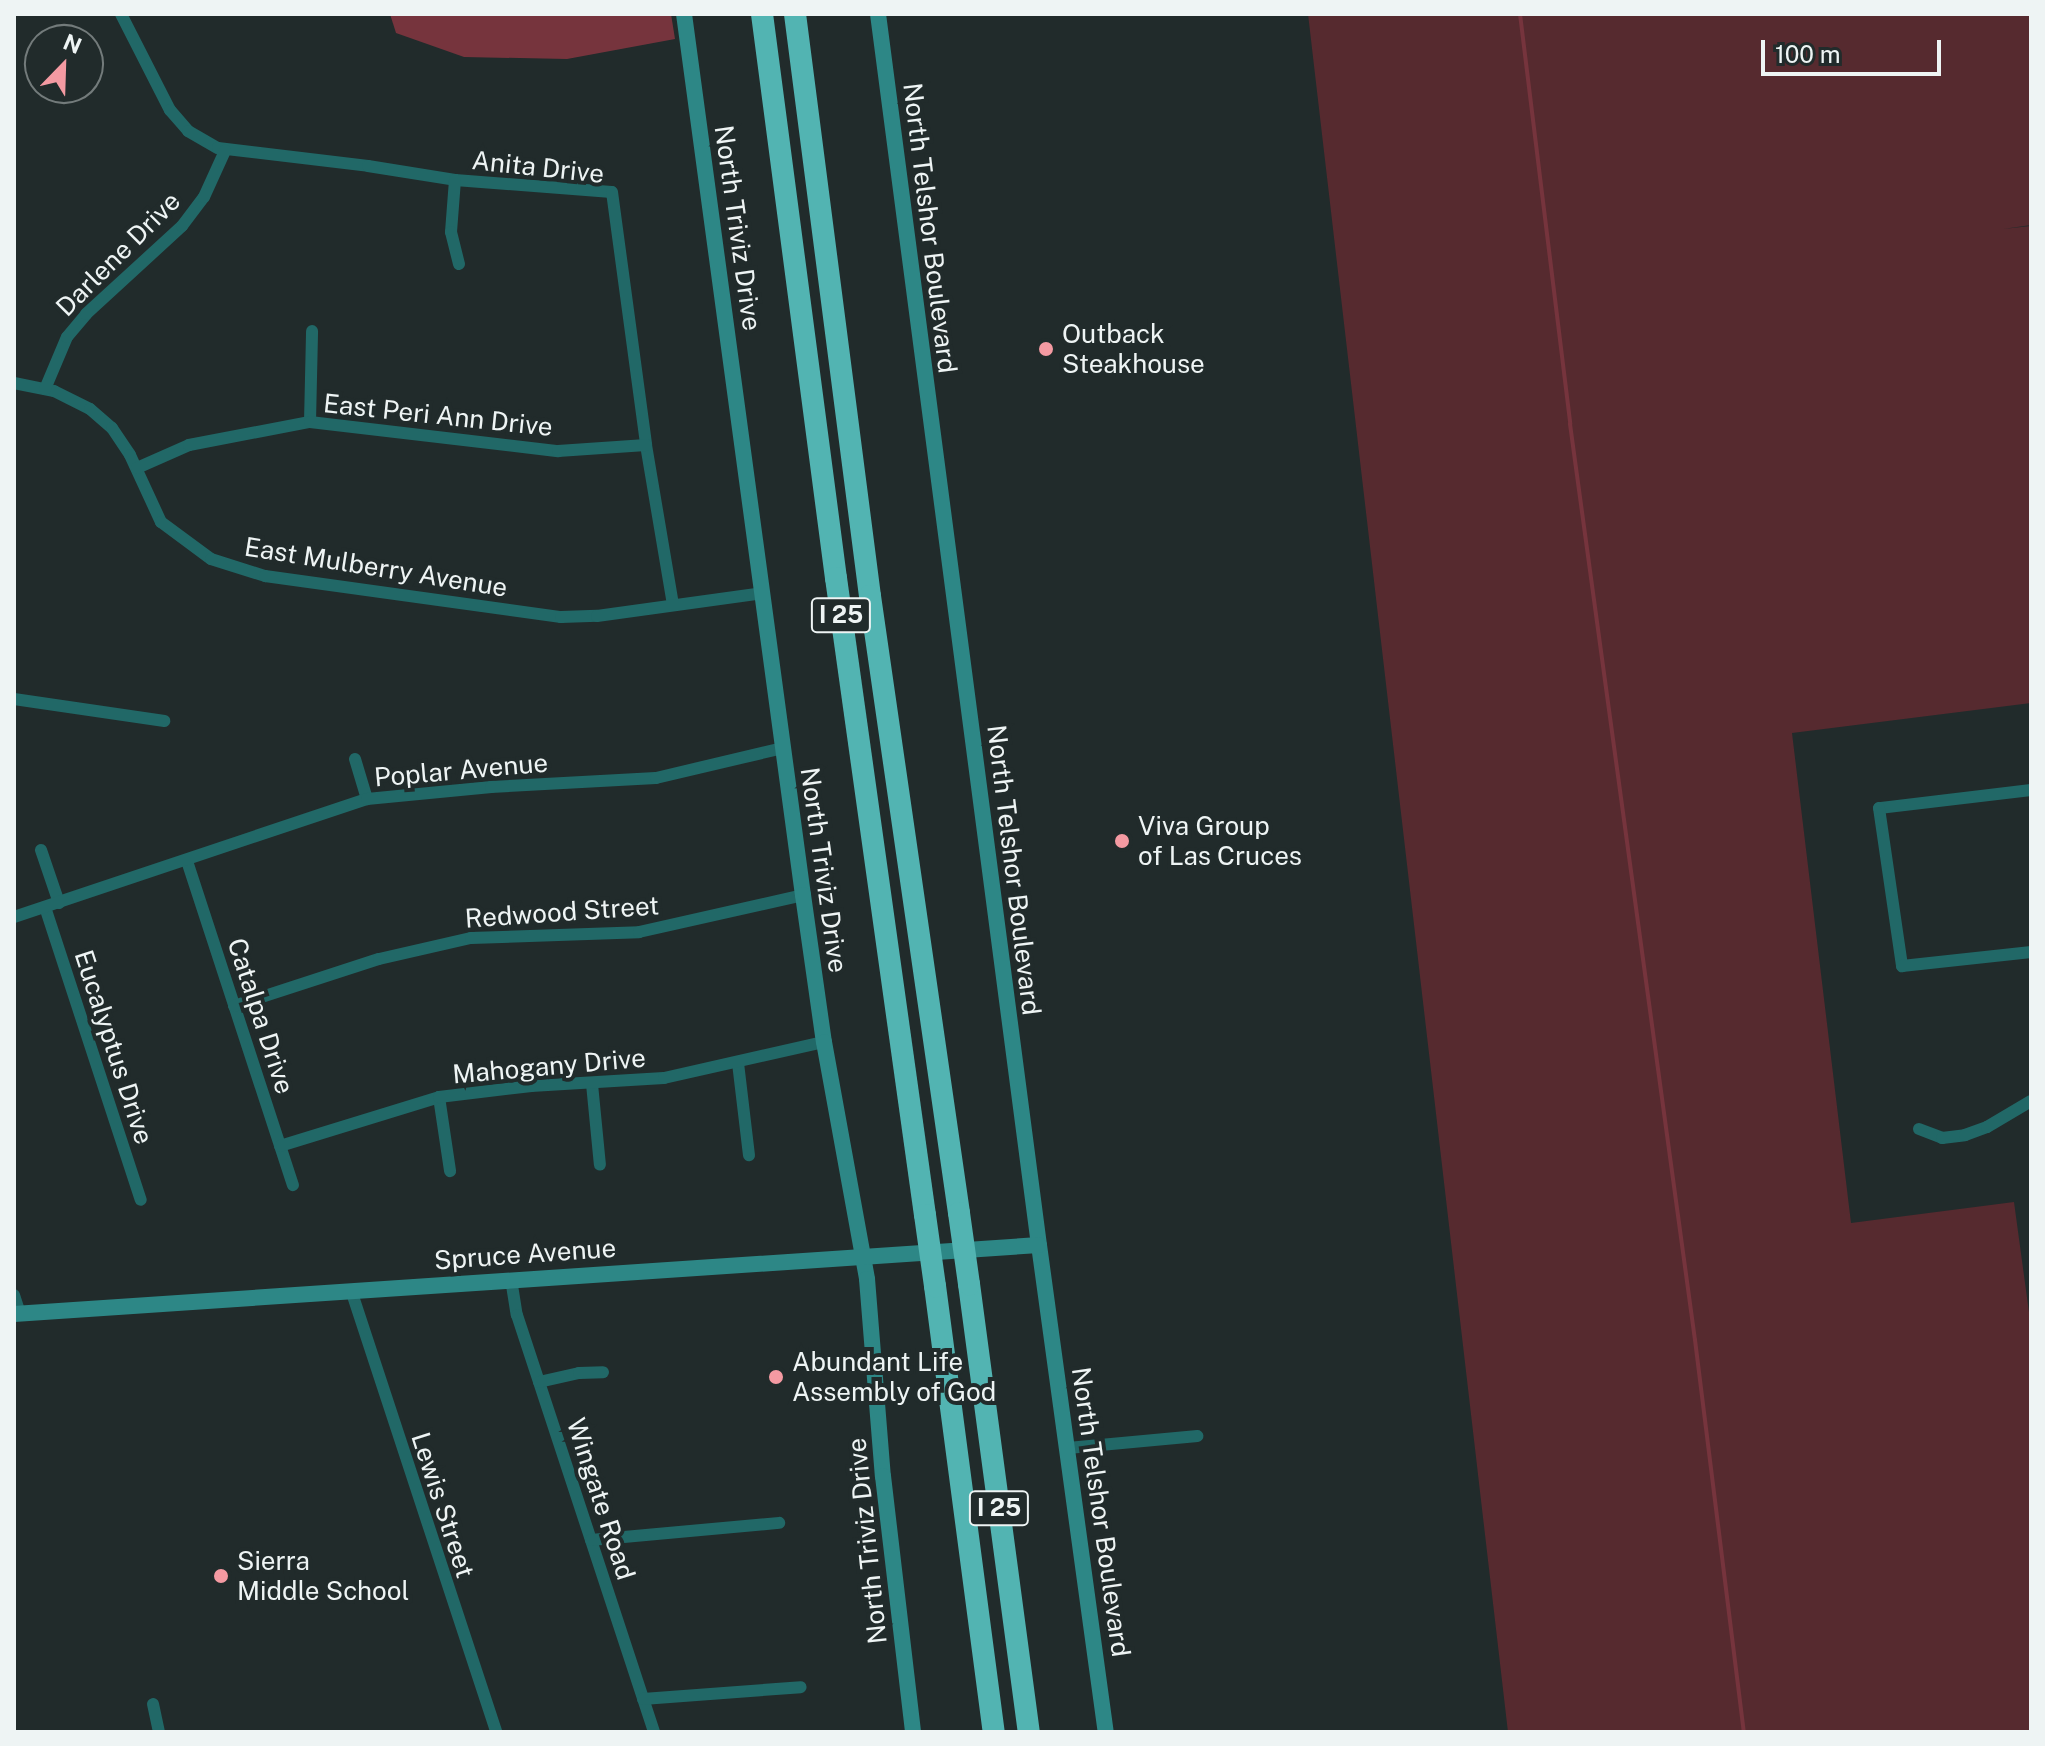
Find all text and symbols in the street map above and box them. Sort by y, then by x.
north arrow [24,24,104,104]
scale bar [1765,24,1945,74]
text: N [60,28,86,59]
text: 100 m [1775,40,1841,68]
street label: North Telshor Boulevard [897,81,963,375]
street label: North Triviz Drive [708,123,768,333]
street label: Anita Drive [470,145,606,189]
street label: Darlene Drive [49,185,187,323]
place label: Outback Steakhouse [1062,318,1205,380]
marker: Outback Steakhouse [1037,340,1055,358]
street label: East Peri Ann Drive [322,387,554,443]
street label: East Mulberry Avenue [242,531,510,603]
road number: I 25 [809,595,873,635]
street label: North Telshor Boulevard [981,723,1047,1017]
street label: Poplar Avenue [373,747,549,793]
street label: North Triviz Drive [794,765,854,975]
place label: Viva Group of Las Cruces [1138,810,1302,872]
marker: Viva Group of Las Cruces [1113,832,1131,850]
street label: Redwood Street [464,890,660,934]
street label: Catalpa Drive [221,934,301,1098]
street label: Eucalyptus Drive [68,946,160,1148]
street label: Mahogany Drive [451,1042,647,1090]
street label: Spruce Avenue [433,1232,617,1276]
place label: Abundant Life Assembly of God [792,1346,997,1408]
street label: North Telshor Boulevard [1065,1365,1137,1659]
marker: Abundant Life Assembly of God [767,1368,785,1386]
street label: Wingate Road [560,1414,642,1584]
street label: Lewis Street [405,1428,481,1582]
street label: North Triviz Drive [841,1436,893,1646]
road number: I 25 [967,1488,1031,1528]
place label: Sierra Middle School [237,1545,410,1606]
marker: Sierra Middle School [212,1567,230,1585]

